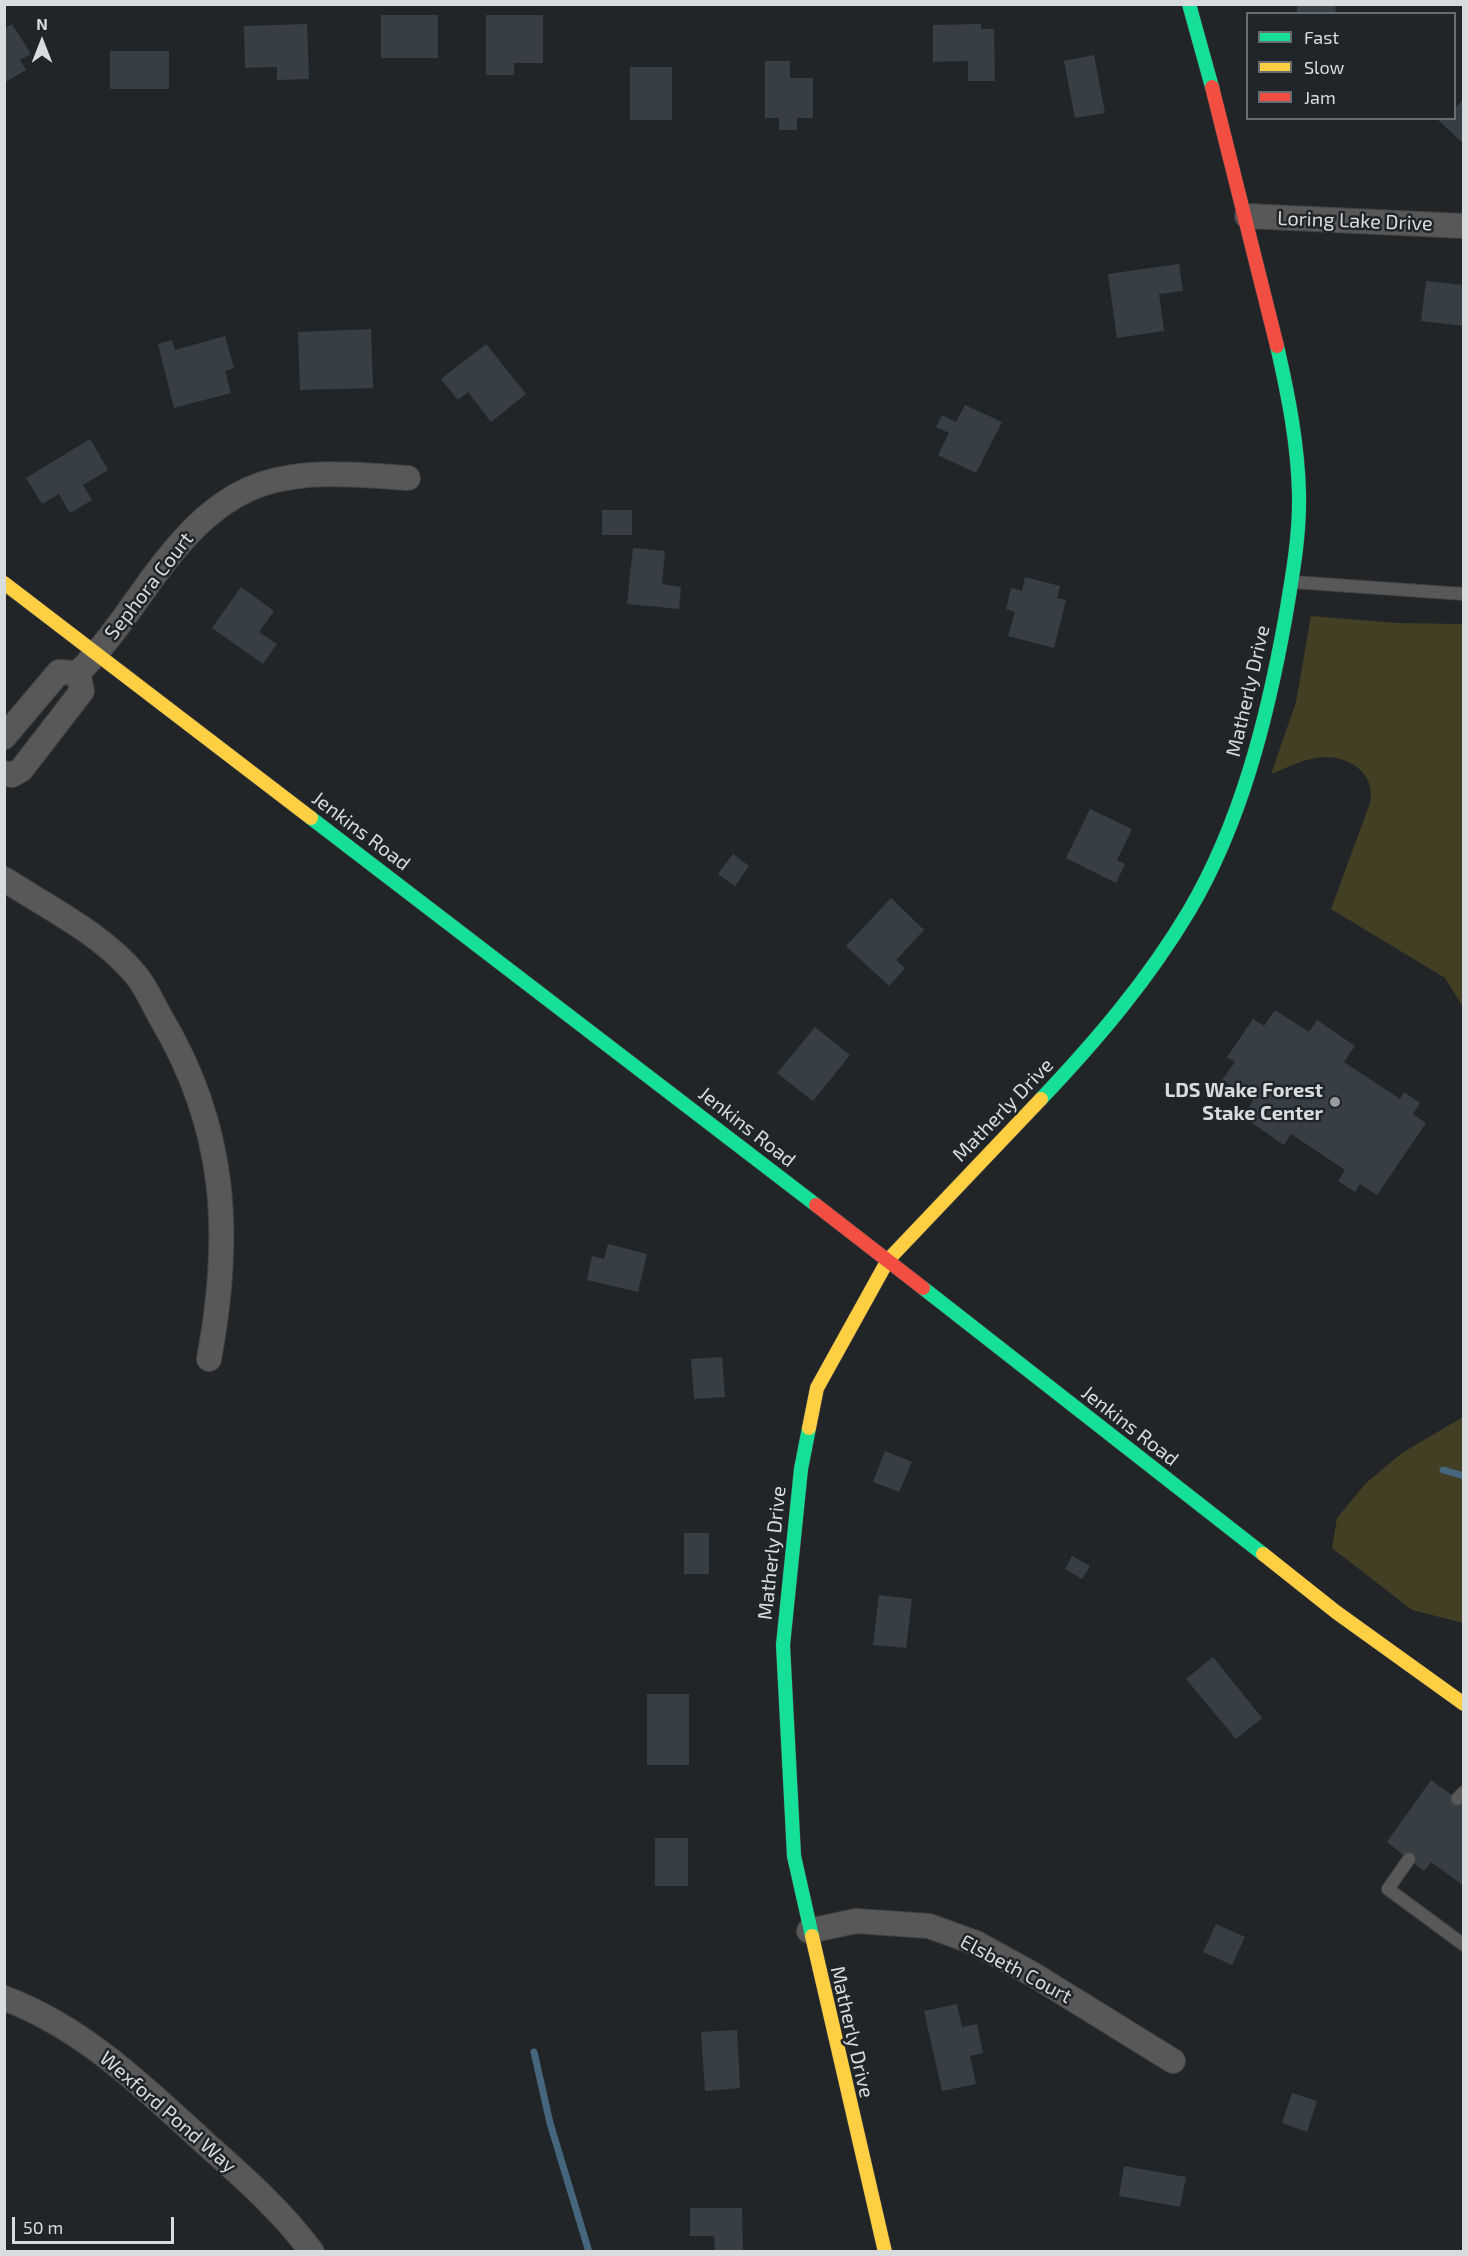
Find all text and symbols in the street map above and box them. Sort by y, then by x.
north arrow [12,12,72,72]
legend [1246,12,1456,120]
text: N [36,14,48,33]
text: Fast [1304,26,1339,48]
text: Slow [1304,56,1344,78]
text: Jam [1304,86,1336,108]
street label: Loring Lake Drive [1277,206,1433,236]
street label: Sephora Court [100,527,198,645]
street label: Matherly Drive [1221,623,1275,759]
street label: Jenkins Road [307,786,415,876]
street label: Matherly Drive [948,1053,1058,1167]
place label: LDS Wake Forest Stake Center [1164,1078,1323,1125]
street label: Jenkins Road [694,1082,800,1172]
marker: LDS Wake Forest Stake Center [1328,1095,1342,1109]
street label: Jenkins Road [1077,1381,1183,1471]
street label: Matherly Drive [753,1485,791,1621]
street label: Elsbeth Court [956,1930,1076,2008]
street label: Matherly Drive [825,1964,879,2100]
street label: Wexford Pond Way [95,2046,241,2178]
scale bar [15,2205,177,2243]
text: 50 m [23,2216,63,2238]

